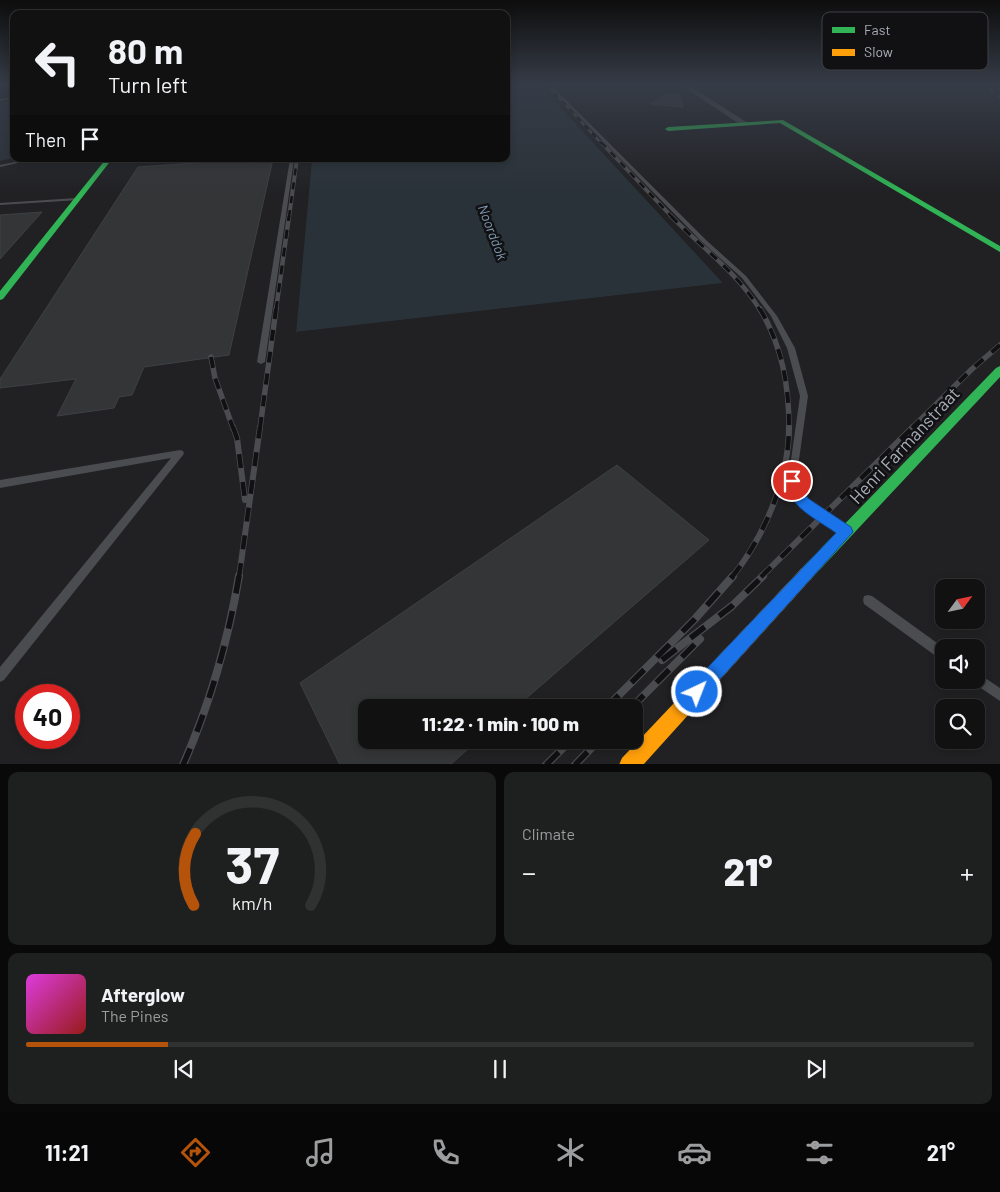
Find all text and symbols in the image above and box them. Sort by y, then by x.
legend [822,12,988,70]
text: Fast [864,21,890,38]
text: 80 m [108,29,183,71]
icon: left [25,30,90,95]
text: Slow [864,43,893,60]
text: Turn left [108,71,188,97]
icon: arrive [76,125,104,153]
text: Then [25,128,66,151]
water label: Noorddok [475,202,511,262]
street label: Henri Farmanstraat [844,382,964,508]
pin [771,460,813,502]
icon: arrive [778,467,806,495]
north arrow [935,579,985,629]
map controls [935,579,985,749]
button: sound [935,639,985,689]
position arrow [670,665,722,717]
speed limit sign: 40 [15,684,80,749]
button: search [935,699,985,749]
text: 11:22 · 1 min · 100 m [422,712,579,735]
text: Climate [522,824,575,843]
text: 37 [225,832,279,894]
text: 21° [723,848,773,894]
text: − [522,855,536,889]
text: + [960,855,974,889]
text: km/h [232,892,272,914]
text: Afterglow [101,983,185,1006]
text: The Pines [101,1006,169,1025]
icon: previous [170,1055,198,1083]
icon: pause [486,1055,514,1083]
icon: next [802,1055,830,1083]
icon: directions [178,1135,213,1170]
icon: music [303,1135,338,1170]
icon: phone [428,1135,463,1170]
icon: climate [553,1135,588,1170]
icon: car [677,1135,712,1170]
icon: filters [802,1135,837,1170]
text: 11:21 [45,1139,89,1165]
text: 21° [927,1139,955,1165]

